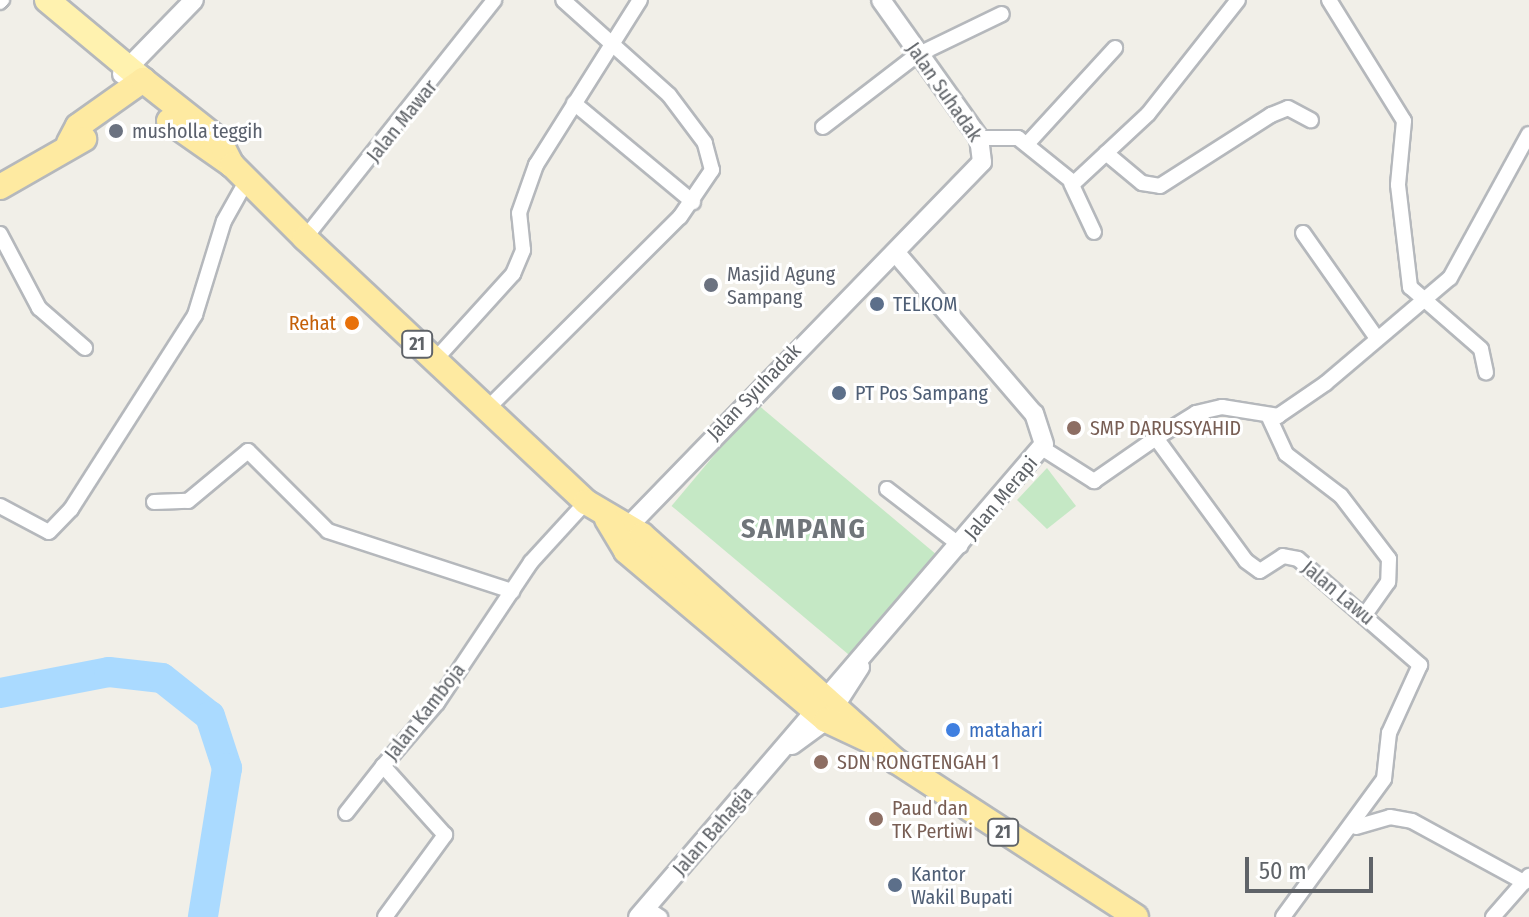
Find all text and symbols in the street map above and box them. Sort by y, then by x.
street label: Jalan Suhadak [901,38,987,146]
street label: Jalan Mawar [362,75,442,167]
place label: musholla teggih [132,119,263,143]
marker: musholla teggih [107,122,125,140]
place label: Masjid Agung Sampang [727,262,835,309]
marker: Masjid Agung Sampang [702,276,720,294]
place label: TELKOM [893,292,957,316]
marker: TELKOM [868,295,886,313]
place label: Rehat [289,311,336,335]
marker: Rehat [343,314,361,332]
road number: 21 [401,330,433,358]
street label: Jalan Syuhadak [702,339,806,445]
place label: PT Pos Sampang [855,381,988,405]
marker: PT Pos Sampang [830,384,848,402]
place label: SMP DARUSSYAHID [1090,416,1241,440]
marker: SMP DARUSSYAHID [1065,419,1083,437]
street label: Jalan Merapi [959,452,1043,544]
district label: SAMPANG [741,512,867,546]
street label: Jalan Lawu [1297,556,1379,630]
street label: Jalan Kamboja [380,659,470,765]
place label: matahari [969,718,1043,742]
marker: matahari [944,721,962,739]
place label: SDN RONGTENGAH 1 [837,750,999,774]
marker: SDN RONGTENGAH 1 [812,753,830,771]
street label: Jalan Bahagia [668,781,758,881]
place label: Paud dan TK Pertiwi [892,796,973,843]
marker: Paud dan TK Pertiwi [867,810,885,828]
road number: 21 [987,818,1019,846]
scale bar [1249,841,1377,891]
text: 50 m [1259,857,1307,885]
place label: Kantor Wakil Bupati [911,862,1013,909]
marker: Kantor Wakil Bupati [886,876,904,894]

